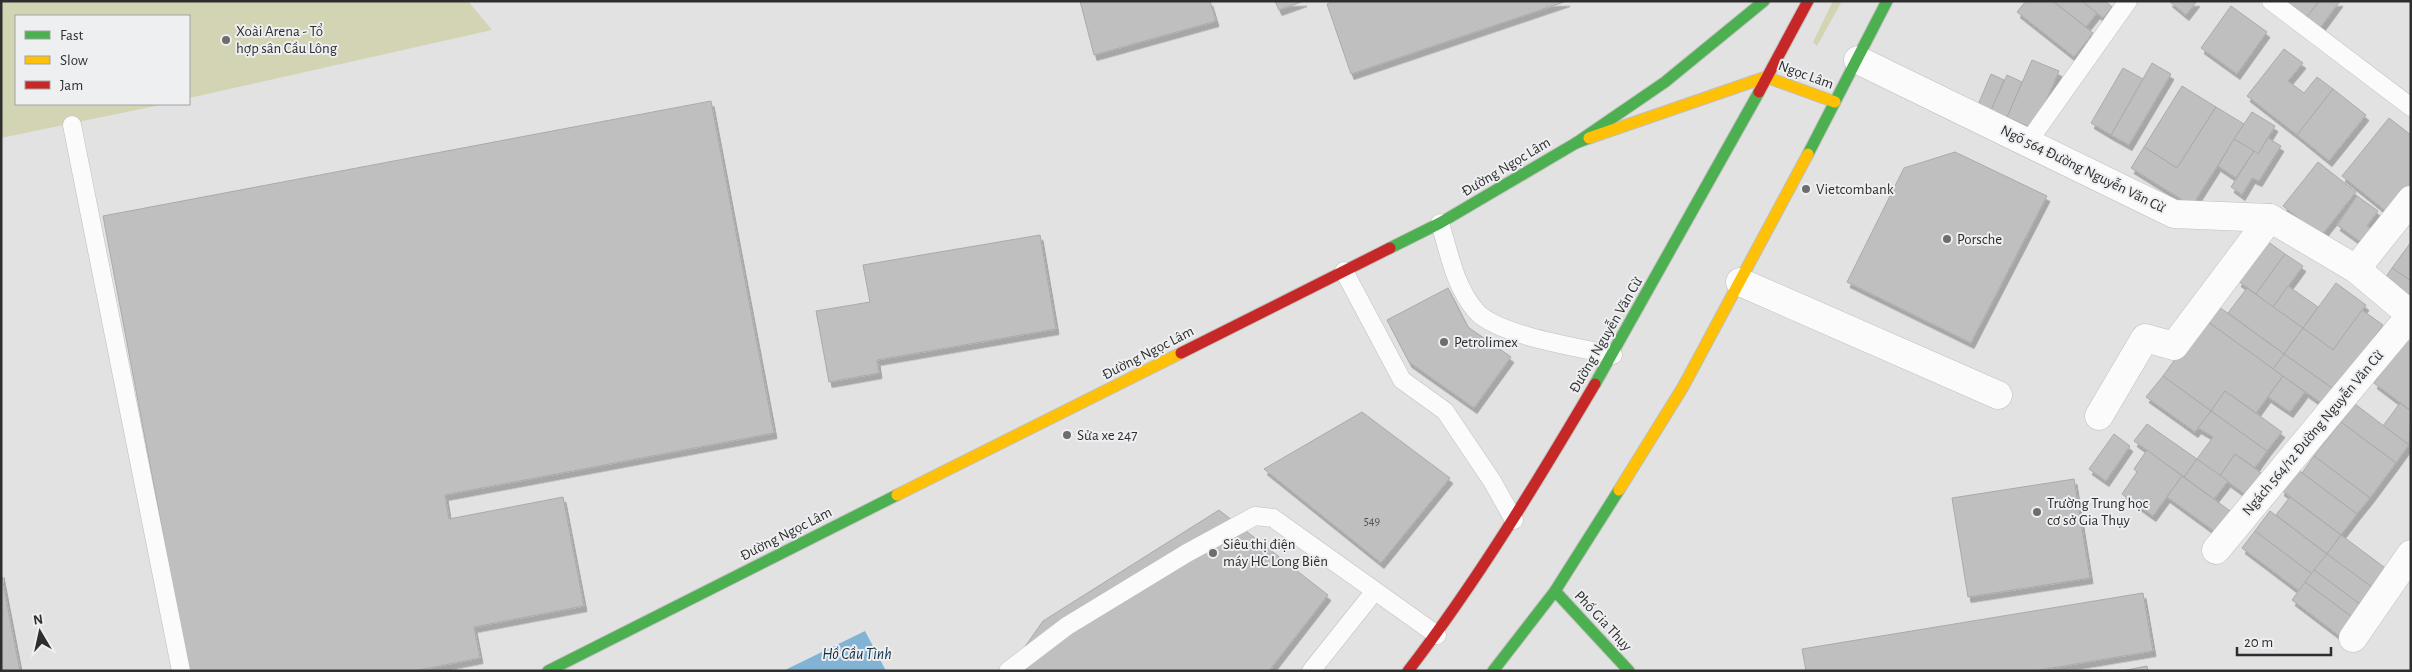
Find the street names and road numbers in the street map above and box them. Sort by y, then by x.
street label: Ngọc Lâm [1776,58,1836,92]
street label: Ngõ 564 Đường Nguyễn Văn Cừ [1998,122,2168,215]
street label: Đường Ngọc Lâm [1459,135,1553,199]
street label: Đường Nguyễn Văn Cừ [1566,274,1645,396]
street label: Đường Ngọc Lâm [1100,323,1196,383]
street label: Ngách 564/12 Đường Nguyễn Văn Cừ [2239,347,2386,518]
street label: Đường Ngọc Lâm [738,504,834,564]
street label: Phố Gia Thụy [1571,588,1635,654]

